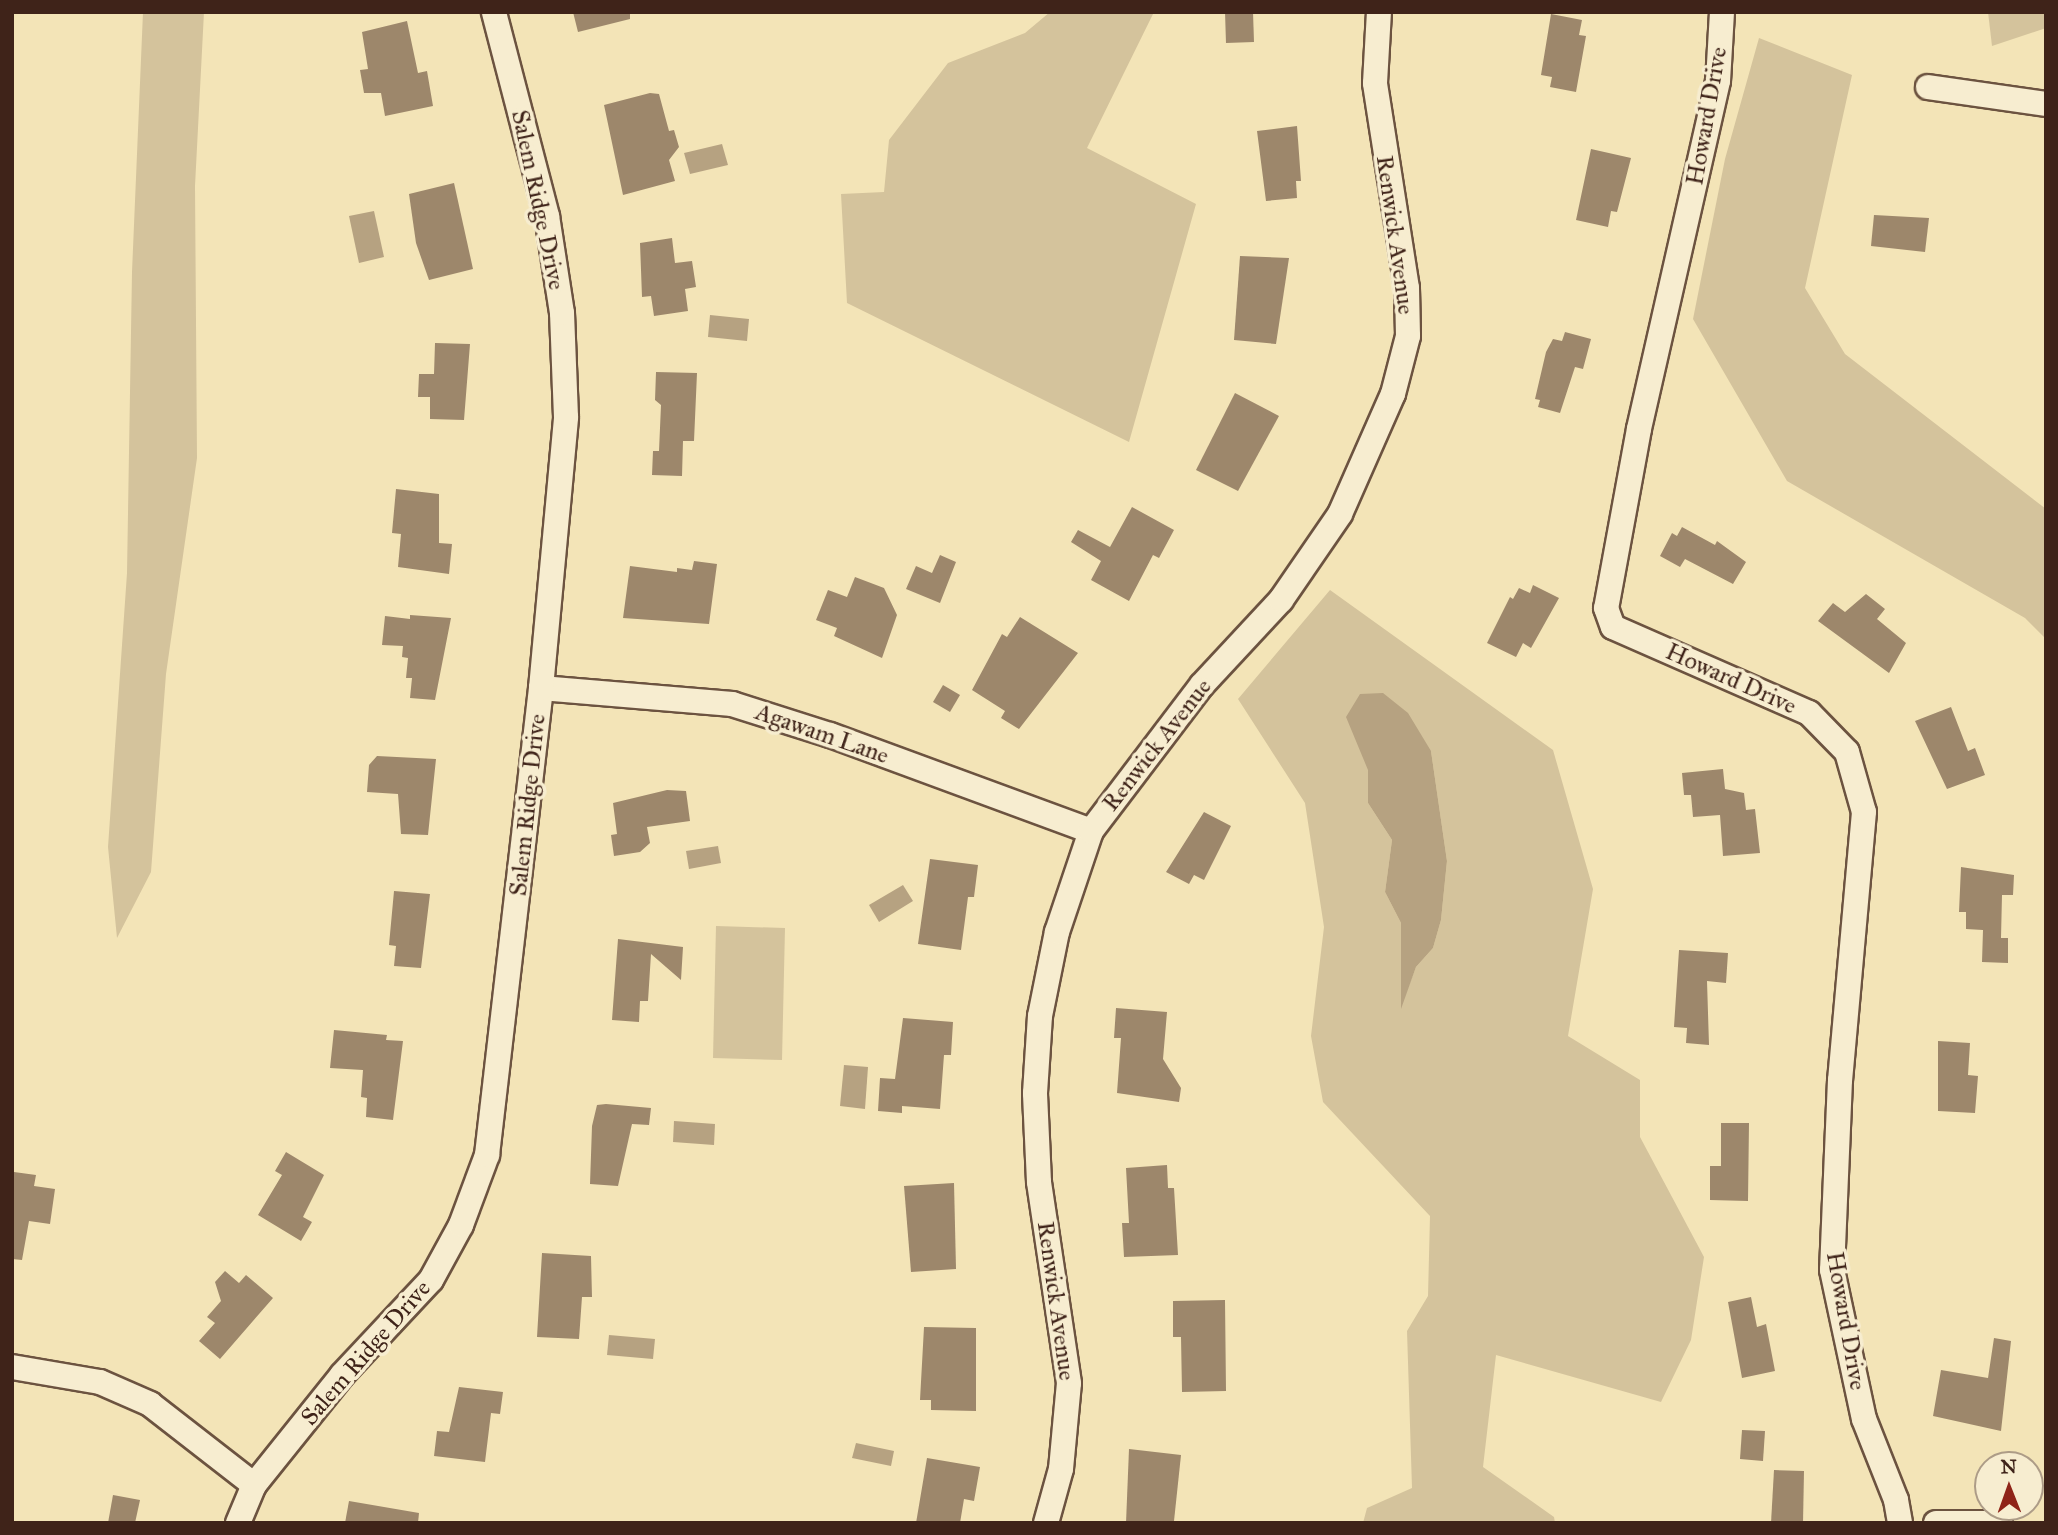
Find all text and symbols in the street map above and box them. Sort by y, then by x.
street label: Howard Drive [1681,45,1733,187]
street label: Salem Ridge Drive [505,108,571,292]
street label: Renwick Avenue [1370,154,1420,316]
street label: Howard Drive [1661,637,1801,721]
street label: Renwick Avenue [1096,673,1218,817]
street label: Agawam Lane [751,698,893,770]
street label: Salem Ridge Drive [504,713,552,897]
street label: Renwick Avenue [1031,1220,1081,1382]
street label: Howard Drive [1820,1250,1872,1392]
street label: Salem Ridge Drive [295,1275,437,1431]
north arrow [1974,1451,2044,1521]
text: N [2000,1455,2017,1478]

